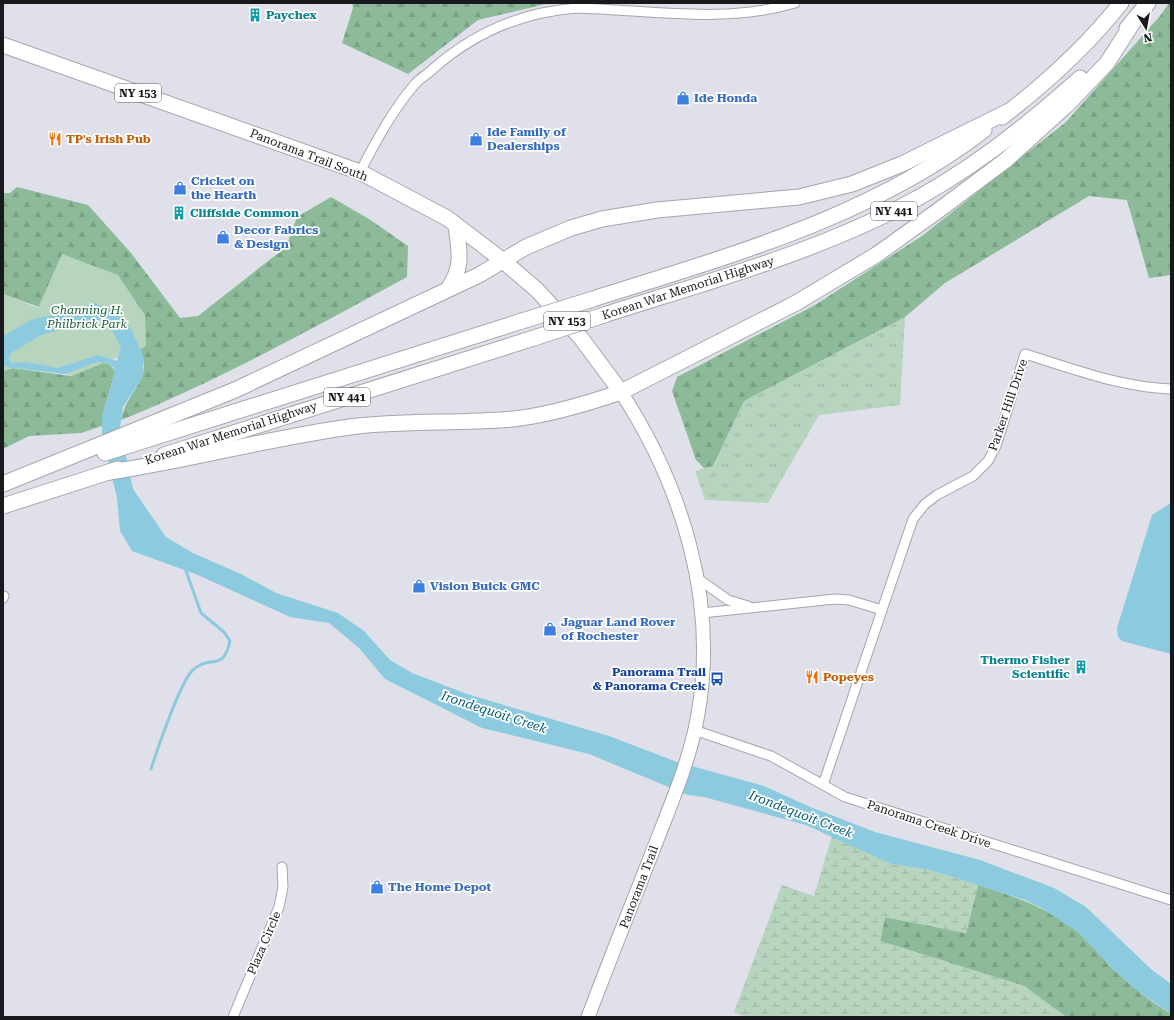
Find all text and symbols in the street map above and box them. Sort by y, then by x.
building icon: Paychex [247,7,263,23]
place label: Paychex [266,8,317,22]
north arrow [1126,8,1166,48]
text: N [1142,30,1153,45]
road number: NY 153 [115,84,161,102]
shop icon: Ide Honda [675,90,691,106]
place label: Ide Honda [694,91,757,105]
place label: Ide Family of Dealerships [487,125,567,153]
street label: Panorama Trail South [248,126,370,184]
restaurant icon: TP's Irish Pub [47,131,63,147]
shop icon: Ide Family of Dealerships [468,131,484,147]
place label: TP's Irish Pub [66,132,151,146]
place label: Cricket on the Hearth [191,174,256,202]
shop icon: Cricket on the Hearth [172,180,188,196]
road number: NY 441 [871,202,917,220]
building icon: Cliffside Common [171,205,187,221]
place label: Cliffside Common [190,206,299,220]
place label: Decor Fabrics & Design [234,223,318,251]
shop icon: Decor Fabrics & Design [215,229,231,245]
street label: Korean War Memorial Highway [600,253,777,322]
park label: Channing H. Philbrick Park [46,303,127,331]
road number: NY 153 [544,312,590,330]
street label: Parker Hill Drive [986,357,1030,453]
road number: NY 441 [324,388,370,406]
street label: Korean War Memorial Highway [143,398,320,467]
shop icon: Vision Buick GMC [411,578,427,594]
place label: Vision Buick GMC [430,579,540,593]
place label: Jaguar Land Rover of Rochester [561,615,676,643]
shop icon: Jaguar Land Rover of Rochester [542,621,558,637]
place label: Thermo Fisher Scientific [980,653,1071,681]
building icon: Thermo Fisher Scientific [1073,659,1089,675]
place label: Panorama Trail & Panorama Creek [593,665,707,693]
restaurant icon: Popeyes [804,669,820,685]
place label: Popeyes [823,670,874,684]
bus stop icon: Panorama Trail & Panorama Creek [709,671,725,687]
water label: Irondequoit Creek [438,688,550,736]
water label: Irondequoit Creek [746,787,856,841]
street label: Panorama Creek Drive [865,797,993,851]
street label: Panorama Trail [617,843,661,930]
shop icon: The Home Depot [369,879,385,895]
place label: The Home Depot [388,880,492,894]
street label: Plaza Circle [244,909,284,977]

